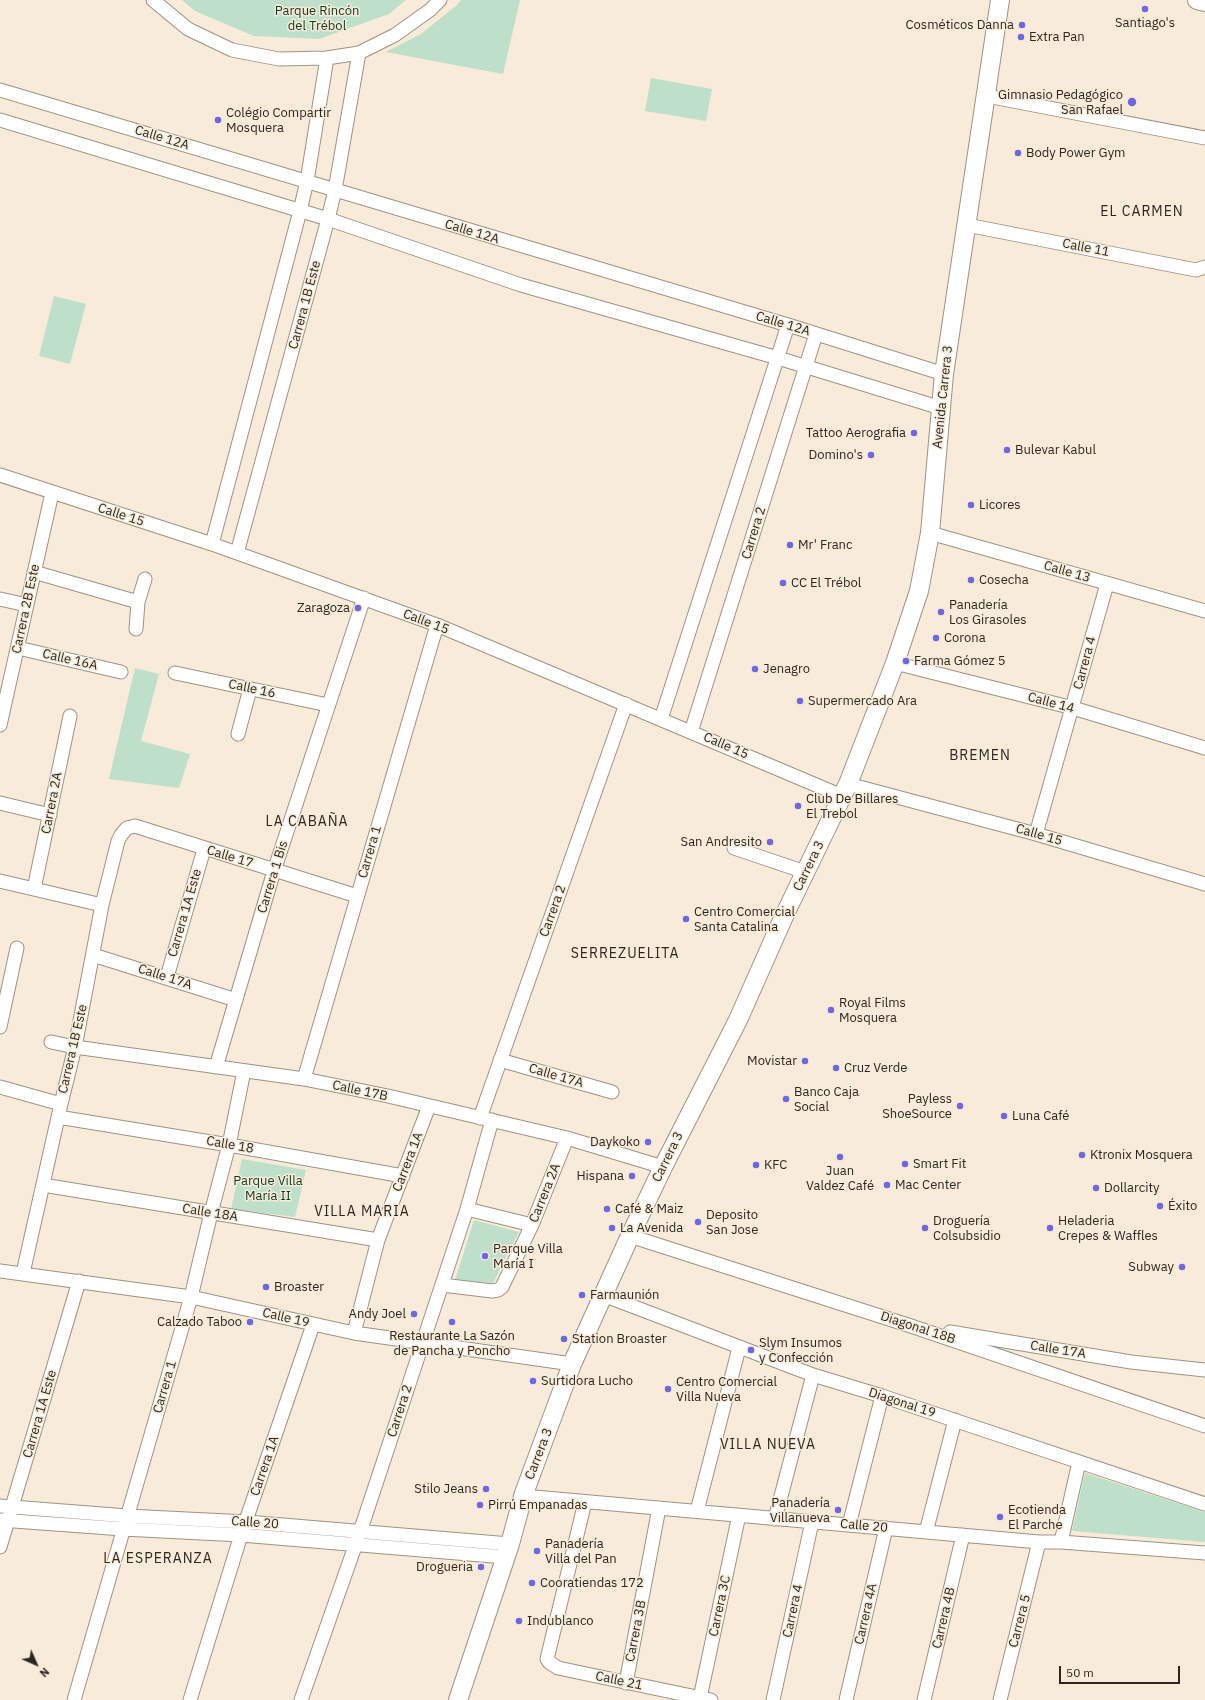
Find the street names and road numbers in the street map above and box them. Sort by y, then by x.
street label: Calle 12A [133,122,191,154]
street label: Calle 12A [443,216,501,248]
street label: Calle 11 [1061,236,1111,260]
street label: Carrera 1B Este [286,259,324,351]
street label: Calle 12A [754,308,812,340]
street label: Avenida Carrera 3 [930,345,956,449]
street label: Calle 15 [96,500,146,530]
street label: Carrera 2 [739,505,769,561]
street label: Calle 13 [1042,558,1092,586]
street label: Carrera 2B Este [9,563,43,655]
street label: Calle 15 [401,606,451,638]
street label: Carrera 4 [1070,635,1100,691]
street label: Calle 16A [41,646,99,674]
street label: Calle 16 [227,676,277,702]
street label: Calle 14 [1026,689,1076,717]
street label: Calle 15 [701,729,751,763]
street label: Carrera 2A [38,771,66,835]
street label: Calle 15 [1014,821,1064,849]
street label: Carrera 1 [355,824,385,880]
street label: Carrera 3 [790,838,828,894]
street label: Carrera 1 Bis [255,839,291,915]
street label: Calle 17 [205,843,255,871]
street label: Carrera 1A Este [165,867,205,959]
street label: Carrera 2 [536,883,570,939]
street label: Calle 17A [136,961,194,993]
street label: Carrera 1B Este [55,1003,91,1095]
street label: Calle 17A [527,1061,585,1091]
street label: Calle 17B [331,1078,389,1104]
street label: Carrera 3 [649,1129,687,1185]
street label: Carrera 1A [390,1130,426,1194]
street label: Calle 18 [205,1133,255,1157]
street label: Carrera 2A [526,1161,564,1225]
street label: Calle 18A [181,1201,239,1225]
street label: Calle 19 [261,1305,311,1331]
street label: Diagonal 18B [878,1309,958,1347]
street label: Calle 17A [1029,1338,1087,1362]
street label: Carrera 1 [150,1359,180,1415]
street label: Carrera 1A Este [20,1368,60,1460]
street label: Carrera 2 [384,1383,416,1439]
street label: Diagonal 19 [867,1385,937,1421]
street label: Carrera 3 [522,1426,556,1482]
street label: Carrera 1A [247,1434,283,1498]
street label: Calle 20 [231,1514,279,1532]
street label: Calle 20 [839,1516,889,1536]
street label: Carrera 3C [706,1574,734,1638]
street label: Carrera 4A [851,1582,881,1646]
street label: Carrera 4 [780,1583,806,1639]
street label: Carrera 4B [929,1586,959,1650]
street label: Carrera 5 [1006,1593,1034,1649]
street label: Carrera 3B [622,1599,650,1663]
street label: Calle 21 [594,1668,644,1694]

